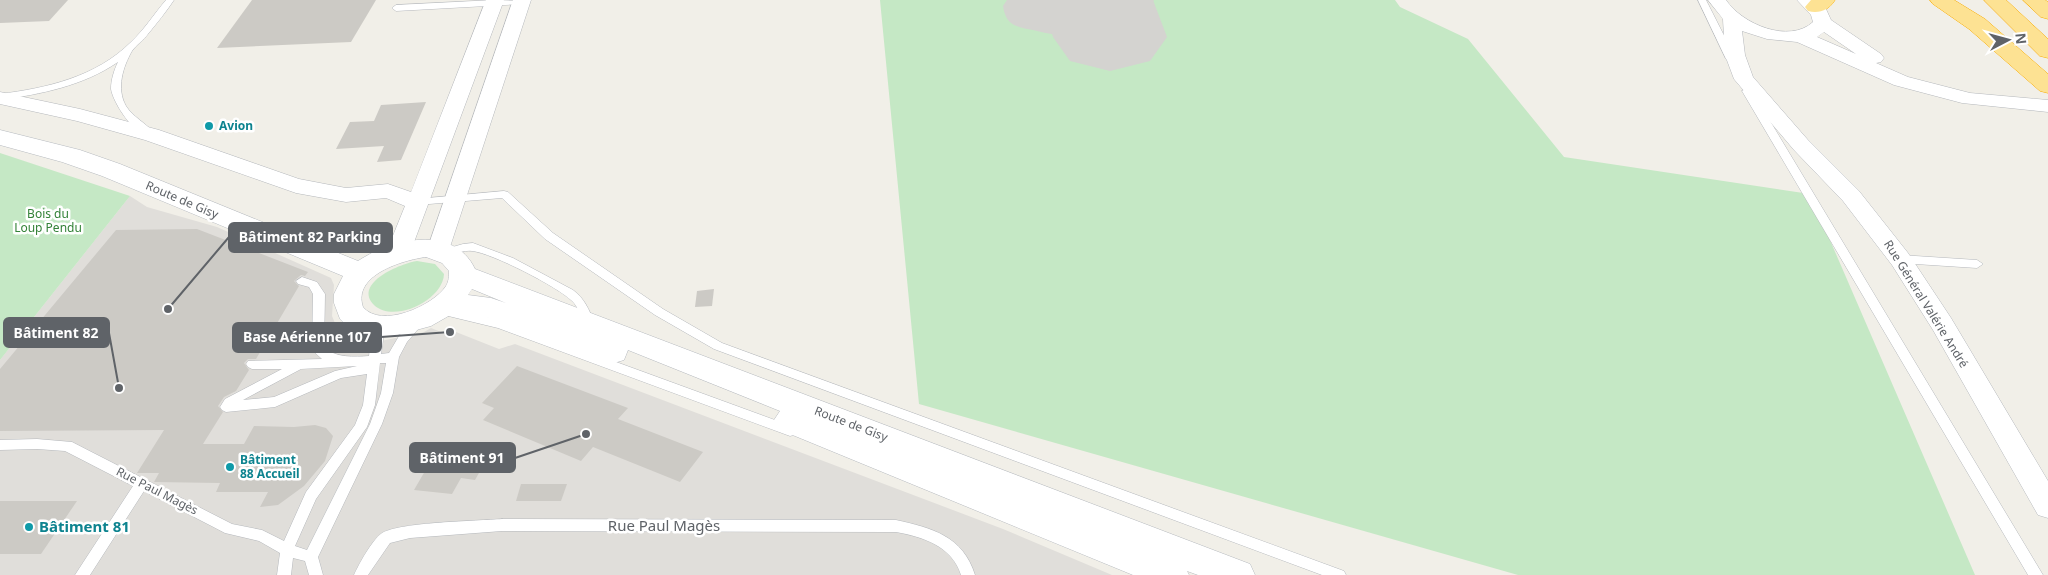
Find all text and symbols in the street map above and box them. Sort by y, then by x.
north arrow [1983,15,2033,65]
text: N [2011,32,2031,45]
place label: Avion [219,117,253,134]
marker: Avion [203,120,215,132]
street label: Route de Gisy [143,177,222,223]
park label: Bois du Loup Pendu [14,205,82,236]
callout: Bâtiment 82 Parking [229,223,392,252]
text: Bâtiment 82 Parking [239,227,381,246]
street label: Rue Général Valérie André [1880,237,1973,371]
callout: Bâtiment 82 [4,318,109,347]
text: Bâtiment 82 [14,323,98,342]
callout: Base Aérienne 107 [233,323,381,352]
text: Base Aérienne 107 [243,327,371,346]
street label: Route de Gisy [812,402,891,446]
callout: Bâtiment 91 [410,443,515,472]
text: Bâtiment 91 [420,448,504,467]
place label: Bâtiment 88 Accueil [240,451,300,482]
marker: Bâtiment 88 Accueil [224,461,236,473]
street label: Rue Paul Magès [113,463,201,519]
street label: Rue Paul Magès [608,515,720,535]
place label: Bâtiment 81 [39,516,130,536]
marker: Bâtiment 81 [23,521,35,533]

